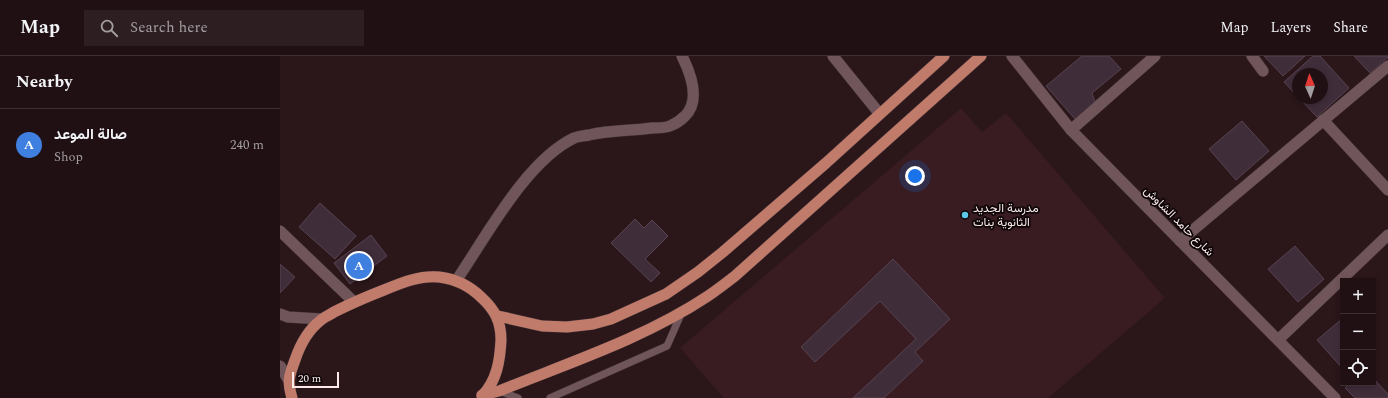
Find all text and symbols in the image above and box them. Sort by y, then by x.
search box [84,10,364,46]
text: Map [20,13,60,42]
text: Search here [130,16,208,39]
icon: search [98,17,120,39]
text: Map [1220,17,1249,38]
text: Layers [1271,17,1311,38]
text: Share [1333,17,1368,38]
north arrow [1292,68,1328,104]
text: Nearby [16,69,72,95]
text: صالة الموعد [54,123,127,146]
text: A [24,135,34,155]
text: 240 m [230,135,264,155]
text: Shop [54,147,83,167]
your location [905,166,925,186]
street label: شارع حامد الشاوش [1139,182,1218,261]
place label: مدرسة الجديد الثانوية بنات [973,199,1039,232]
marker: مدرسة الجديد الثانوية بنات [960,210,970,220]
pin: A [346,251,372,281]
map controls [1340,278,1376,386]
button: + [1340,278,1376,314]
button: − [1340,314,1376,350]
button: locate [1340,350,1376,386]
scale bar [292,370,339,389]
text: 20 m [298,370,321,387]

